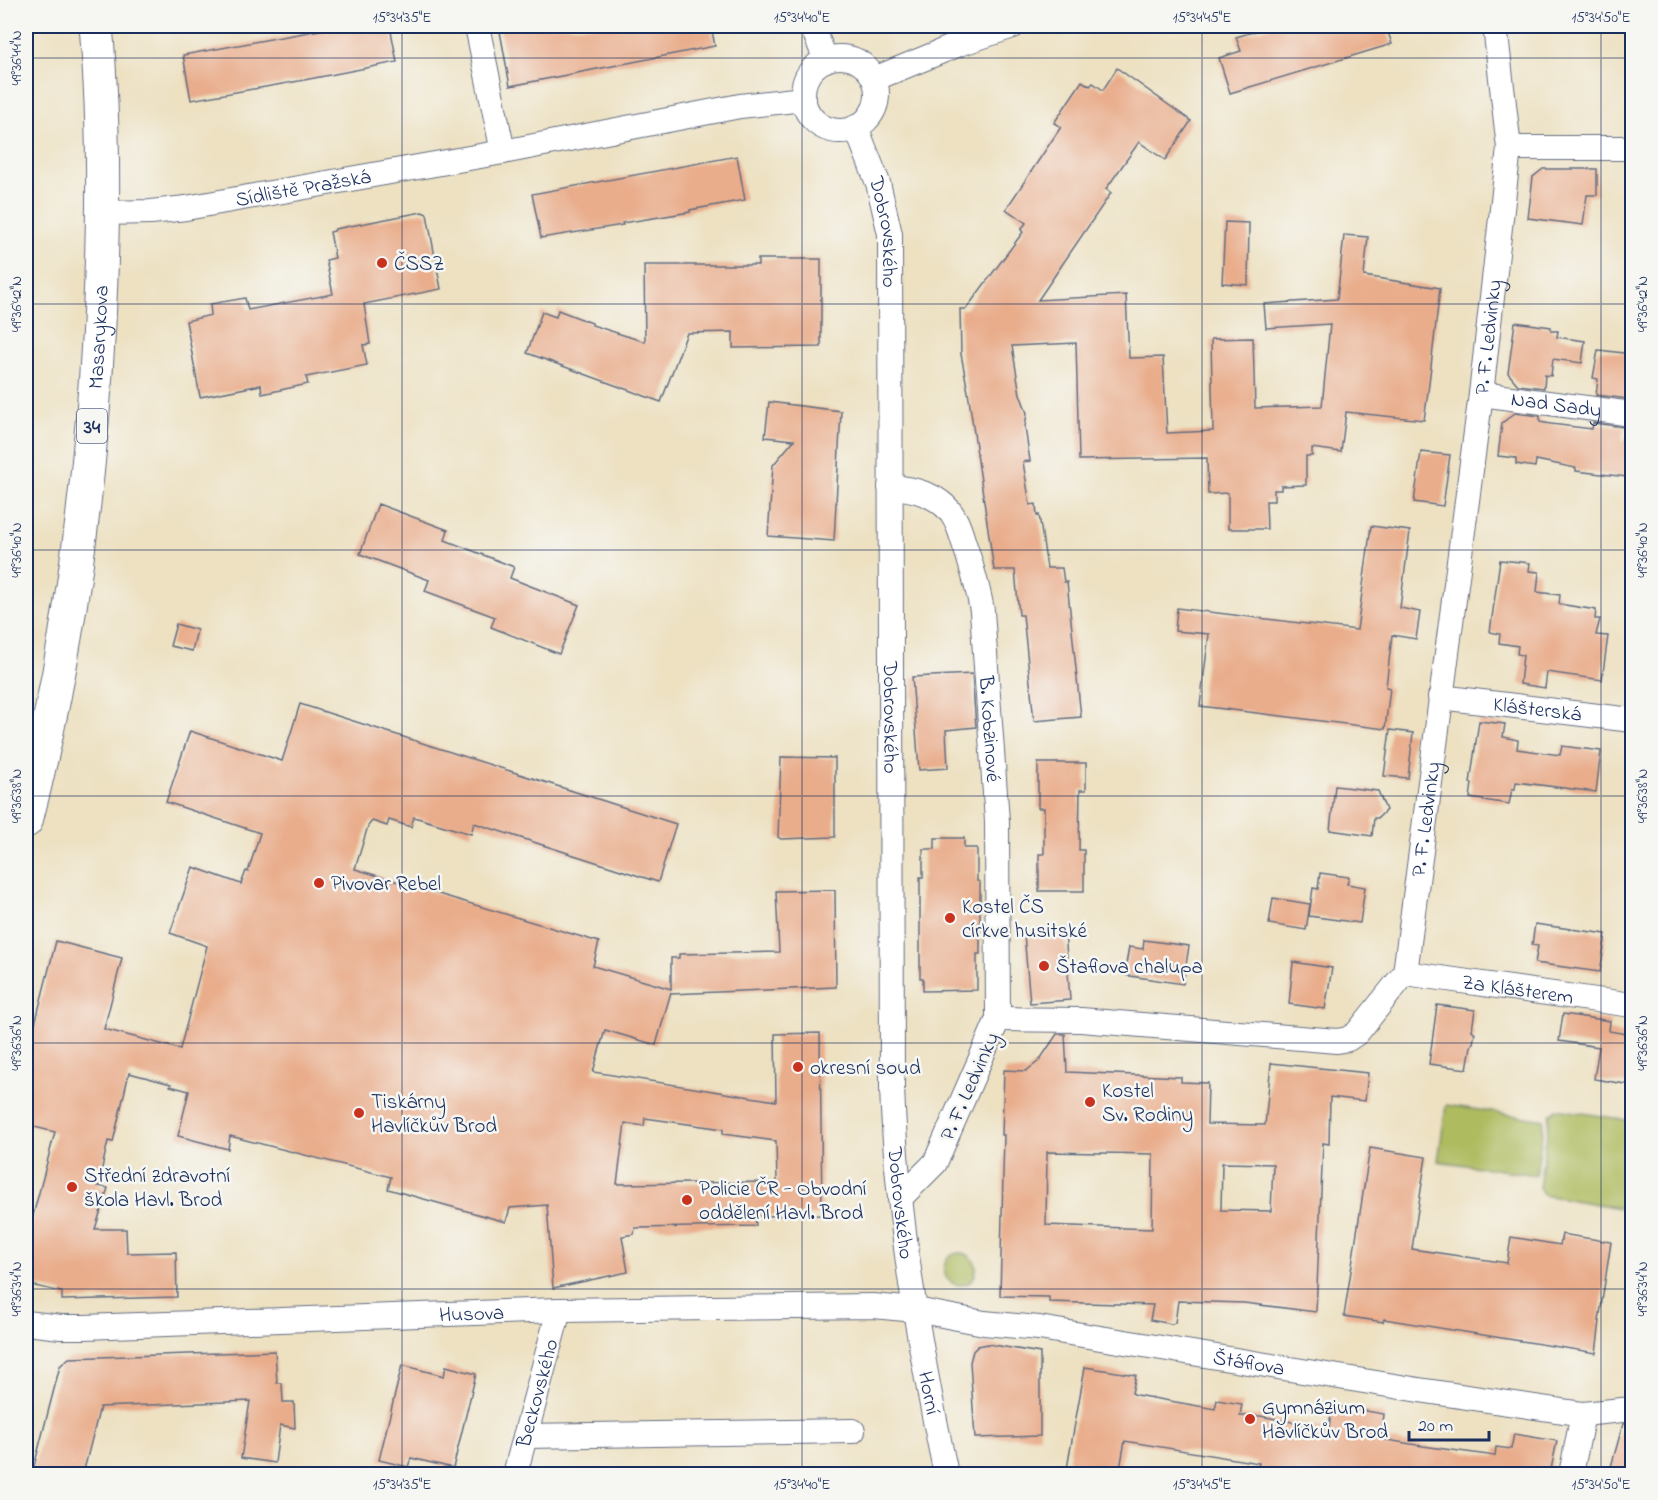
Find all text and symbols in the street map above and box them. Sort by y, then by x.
text: 15°34'35"E [373,7,431,29]
text: 15°34'40"E [774,7,830,29]
text: 15°34'45"E [1173,7,1231,29]
text: 15°34'50"E [1572,7,1630,29]
text: 49°36'44"N [6,30,28,86]
street label: Sídliště Pražská [233,163,374,216]
street label: Dobrovského [860,173,904,288]
place label: ČSSZ [394,250,444,280]
marker: ČSSZ [375,256,389,270]
text: 49°36'42"N [6,276,28,332]
text: 49°36'42"N [1632,276,1654,332]
street label: P. F. Ledvinky [1468,278,1513,396]
street label: Masarykova [82,285,118,390]
street label: Nad Sady [1509,385,1603,429]
road number: 34 [77,409,107,443]
text: 49°36'40"N [6,522,28,578]
text: 49°36'40"N [1632,522,1654,578]
street label: Dobrovského [874,660,904,774]
street label: B. Kobzinové [970,674,1007,784]
street label: Klášterská [1491,690,1583,731]
street label: P. F. Ledvinky [1405,760,1452,879]
text: 49°36'38"N [6,769,28,823]
text: 49°36'38"N [1632,769,1654,823]
place label: Pivovar Rebel [331,870,441,900]
marker: Pivovar Rebel [312,876,326,890]
place label: Kostel ČS církve husitské [962,893,1088,947]
marker: Kostel ČS církve husitské [943,911,957,925]
place label: Štaflova chalupa [1056,953,1203,983]
marker: Štaflova chalupa [1037,959,1051,973]
street label: Za Klášterem [1460,968,1575,1014]
text: 49°36'36"N [6,1015,28,1071]
text: 49°36'36"N [1632,1015,1654,1071]
street label: P. F. Ledvinky [934,1028,1010,1147]
place label: okresní soud [810,1054,921,1084]
marker: okresní soud [791,1060,805,1074]
place label: Kostel Sv. Rodiny [1102,1077,1193,1133]
place label: Tiskárny Havlíčkův Brod [371,1088,497,1142]
marker: Kostel Sv. Rodiny [1083,1095,1097,1109]
marker: Tiskárny Havlíčkův Brod [352,1106,366,1120]
street label: Dobrovského [878,1145,920,1261]
place label: Střední zdravotní škola Havl. Brod [84,1162,231,1216]
place label: Policie ČR - Obvodní oddělení Havl. Brod [699,1175,867,1229]
marker: Střední zdravotní škola Havl. Brod [65,1180,79,1194]
marker: Policie ČR - Obvodní oddělení Havl. Brod [680,1193,694,1207]
text: 49°36'34"N [6,1261,28,1317]
text: 49°36'34"N [1632,1261,1654,1317]
street label: Husova [438,1299,505,1331]
street label: Beckovského [510,1336,568,1452]
street label: Štáflova [1211,1344,1287,1385]
street label: Horní [909,1369,947,1418]
place label: Gymnázium Havlíčkův Brod [1262,1394,1388,1448]
scale bar [1409,1404,1488,1442]
marker: Gymnázium Havlíčkův Brod [1243,1412,1257,1426]
text: 20 m [1418,1414,1453,1440]
text: 15°34'35"E [373,1474,431,1496]
text: 15°34'40"E [774,1474,830,1496]
text: 15°34'45"E [1173,1474,1231,1496]
text: 15°34'50"E [1572,1474,1630,1496]

